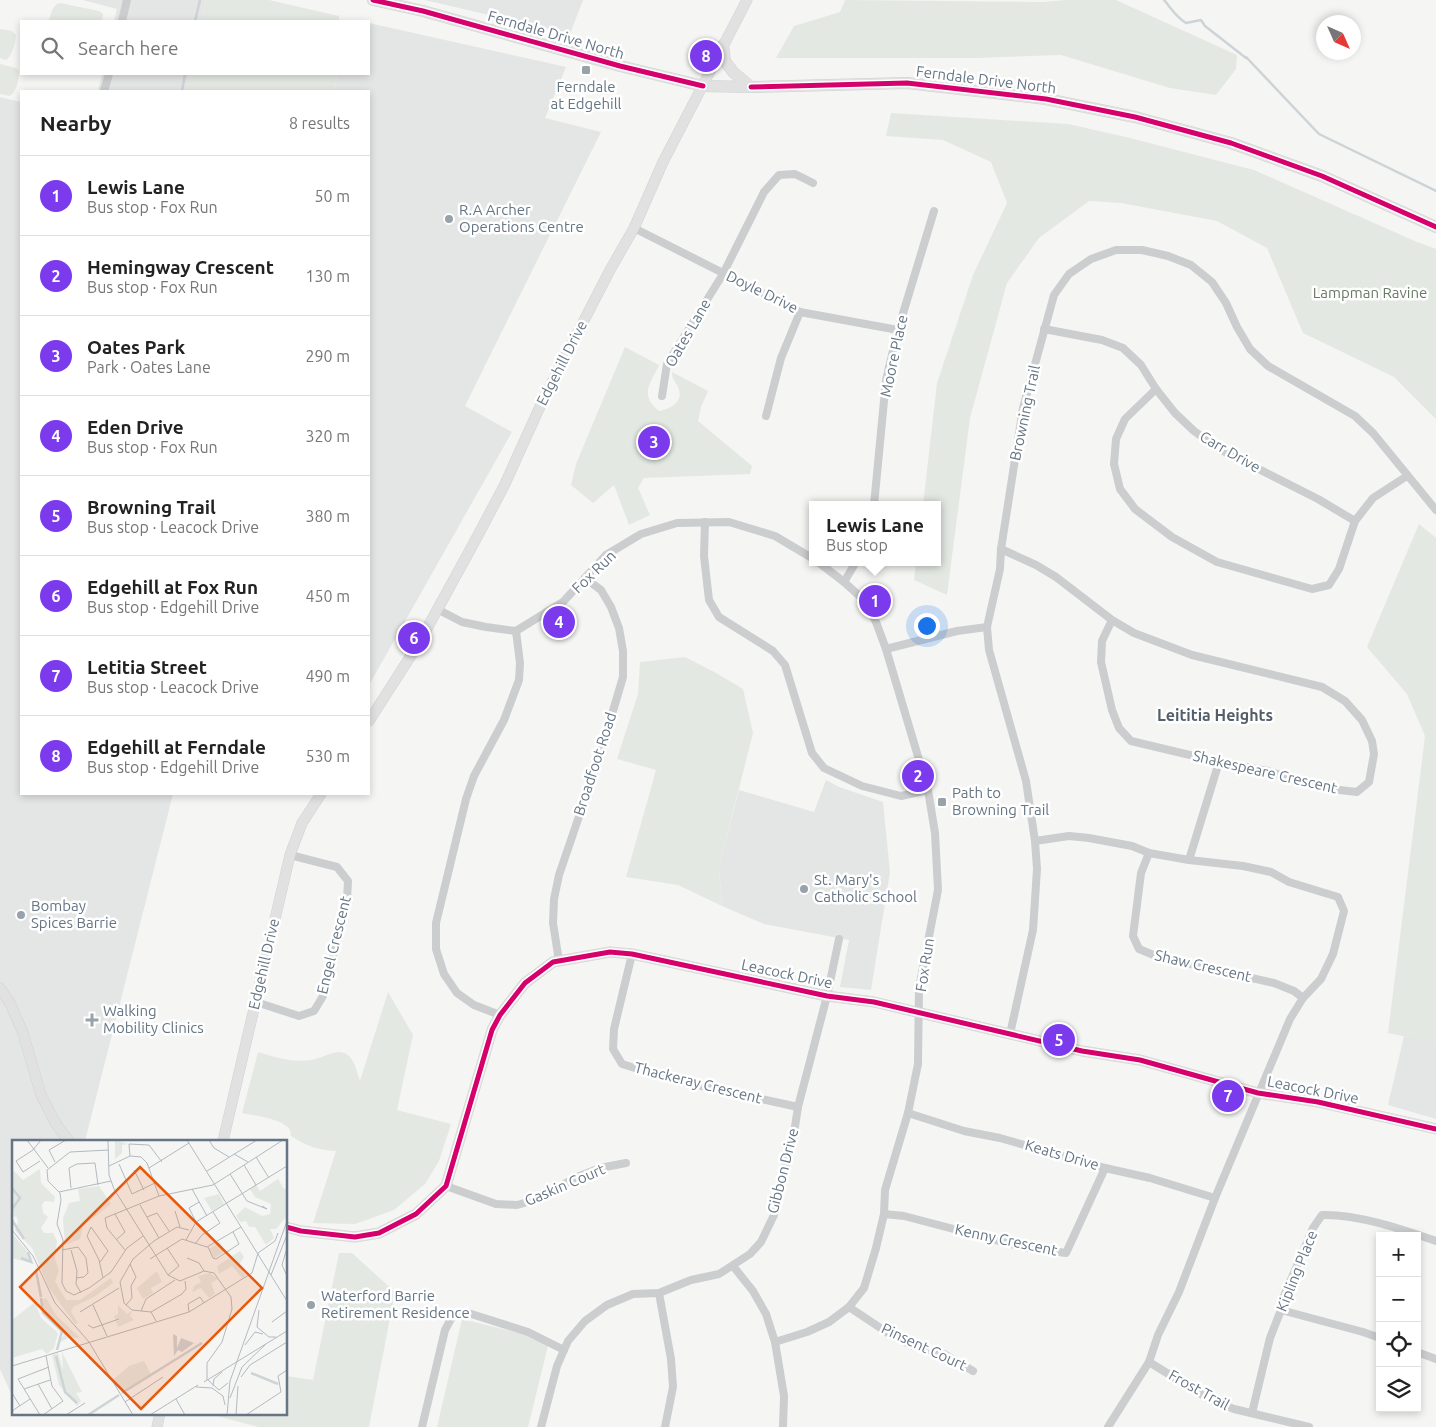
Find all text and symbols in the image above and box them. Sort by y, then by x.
street label: Ferndale Drive North [486,7,626,62]
north arrow [1316,15,1361,60]
search box [20,20,370,75]
icon: search [38,34,66,62]
text: Search here [78,37,178,59]
pin: 8 [690,37,722,75]
street label: Ferndale Drive North [915,62,1057,97]
marker: Ferndale at Edgehill [580,64,592,76]
place label: Ferndale at Edgehill [550,78,622,112]
text: Nearby [40,111,111,135]
text: 8 results [289,114,350,132]
text: Lewis Lane [87,176,185,198]
text: 1 [51,187,61,205]
text: 50 m [314,187,350,205]
text: Bus stop · Fox Run [87,198,218,216]
place label: R.A Archer Operations Centre [459,201,584,235]
marker: R.A Archer Operations Centre [443,213,455,225]
text: Hemingway Crescent [87,256,274,278]
text: 2 [51,267,61,285]
text: 130 m [305,267,350,285]
street label: Doyle Drive [724,267,801,316]
text: Bus stop · Fox Run [87,278,218,296]
park label: Lampman Ravine [1313,284,1427,301]
street label: Oates Lane [661,296,714,370]
street label: Moore Place [876,313,911,399]
street label: Edgehill Drive [533,318,590,408]
text: Oates Park [87,336,185,358]
text: 3 [51,347,61,365]
text: 290 m [305,347,350,365]
text: Park · Oates Lane [87,358,211,376]
street label: Browning Trail [1006,364,1043,462]
text: Eden Drive [87,416,184,438]
pin: 3 [638,423,670,461]
text: 4 [51,427,61,445]
text: 320 m [305,427,350,445]
street label: Carr Drive [1197,427,1264,476]
text: Bus stop · Fox Run [87,438,218,456]
text: Browning Trail [87,496,216,518]
popup [809,501,941,566]
text: 5 [51,507,61,525]
text: 380 m [305,507,350,525]
text: Lewis Lane [826,514,924,536]
text: Bus stop · Leacock Drive [87,518,259,536]
text: Bus stop [826,536,888,554]
street label: Fox Run [568,547,619,597]
text: Edgehill at Fox Run [87,576,258,598]
pin: 1 [859,582,891,620]
text: 6 [51,587,61,605]
text: 450 m [305,587,350,605]
text: Bus stop · Edgehill Drive [87,598,259,616]
pin: 4 [543,603,575,641]
your location [914,613,940,639]
pin: 6 [398,619,430,657]
text: Letitia Street [87,656,207,678]
text: 7 [51,667,61,685]
text: 490 m [305,667,350,685]
text: Bus stop · Leacock Drive [87,678,259,696]
district label: Leititia Heights [1157,706,1273,724]
street label: Broadfoot Road [570,710,619,818]
text: Edgehill at Ferndale [87,736,266,758]
text: 8 [51,747,61,765]
text: 530 m [305,747,350,765]
street label: Shakespeare Crescent [1191,747,1339,796]
pin: 2 [902,757,934,795]
text: Bus stop · Edgehill Drive [87,758,259,776]
place label: Path to Browning Trail [952,784,1049,818]
marker: Path to Browning Trail [936,796,948,808]
place label: St. Mary's Catholic School [814,871,917,905]
marker: St. Mary's Catholic School [798,883,810,895]
street label: Engel Crescent [313,894,354,996]
place label: Bombay Spices Barrie [31,897,117,931]
marker: Bombay Spices Barrie [15,909,27,921]
street label: Edgehill Drive [245,917,282,1011]
street label: Fox Run [912,937,937,993]
street label: Shaw Crescent [1153,946,1253,985]
street label: Leacock Drive [740,956,834,991]
place label: Walking Mobility Clinics [103,1002,204,1036]
marker: Walking Mobility Clinics [85,1013,99,1027]
pin: 5 [1043,1021,1075,1059]
street label: Thackeray Crescent [633,1058,764,1107]
street label: Leacock Drive [1266,1072,1360,1107]
pin: 7 [1212,1077,1244,1115]
street label: Gibbon Drive [764,1126,801,1215]
street label: Keats Drive [1023,1136,1101,1173]
inset map [12,1140,288,1414]
street label: Gaskin Court [522,1160,608,1209]
street label: Kenny Crescent [953,1220,1059,1259]
street label: Kipling Place [1273,1228,1321,1314]
map controls [1376,1232,1421,1412]
button: + [1376,1232,1421,1277]
button: − [1376,1277,1421,1322]
place label: Waterford Barrie Retirement Residence [321,1287,470,1321]
marker: Waterford Barrie Retirement Residence [305,1299,317,1311]
street label: Pinsent Court [879,1319,970,1374]
button: locate [1376,1322,1421,1367]
street label: Frost Trail [1166,1366,1233,1413]
button: layers [1376,1367,1421,1412]

